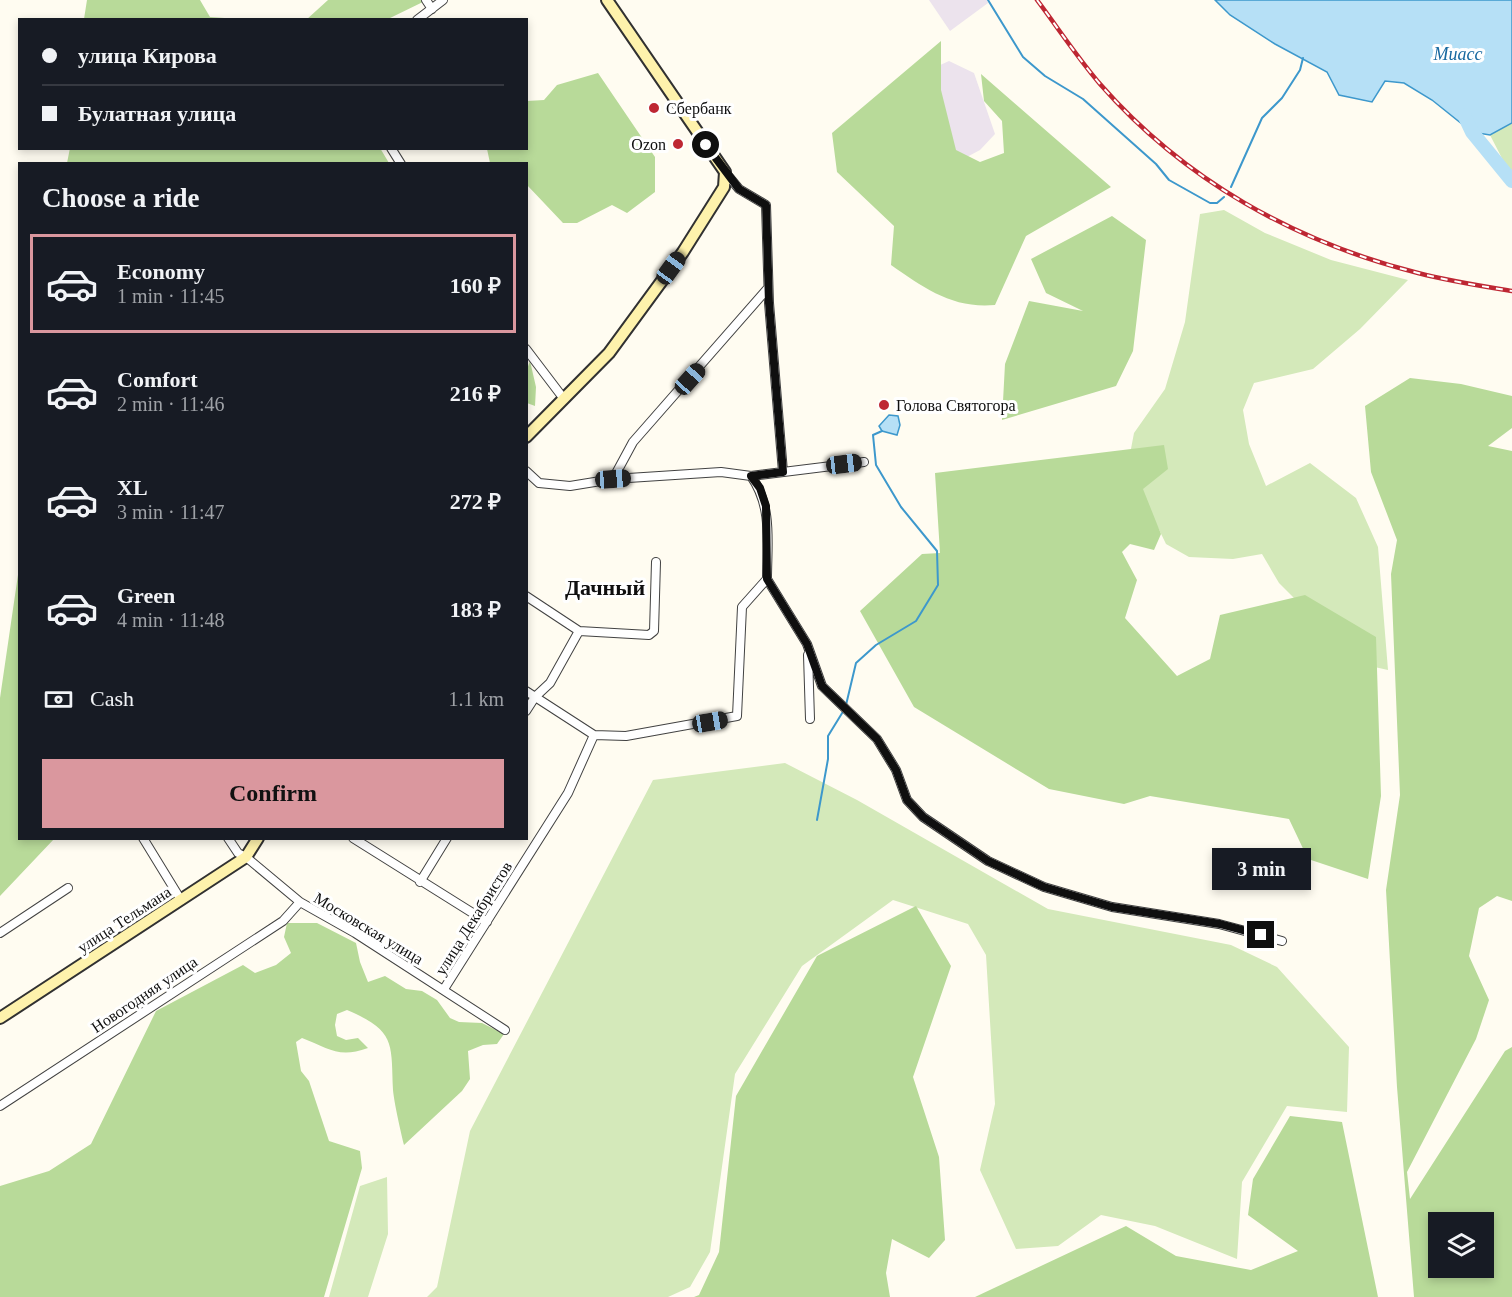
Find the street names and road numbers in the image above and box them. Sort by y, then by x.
street label: улица Декабристов [432,858,516,979]
street label: улица Тельмана [74,883,175,957]
street label: Московская улица [311,889,426,969]
street label: Новогодняя улица [88,953,201,1037]

